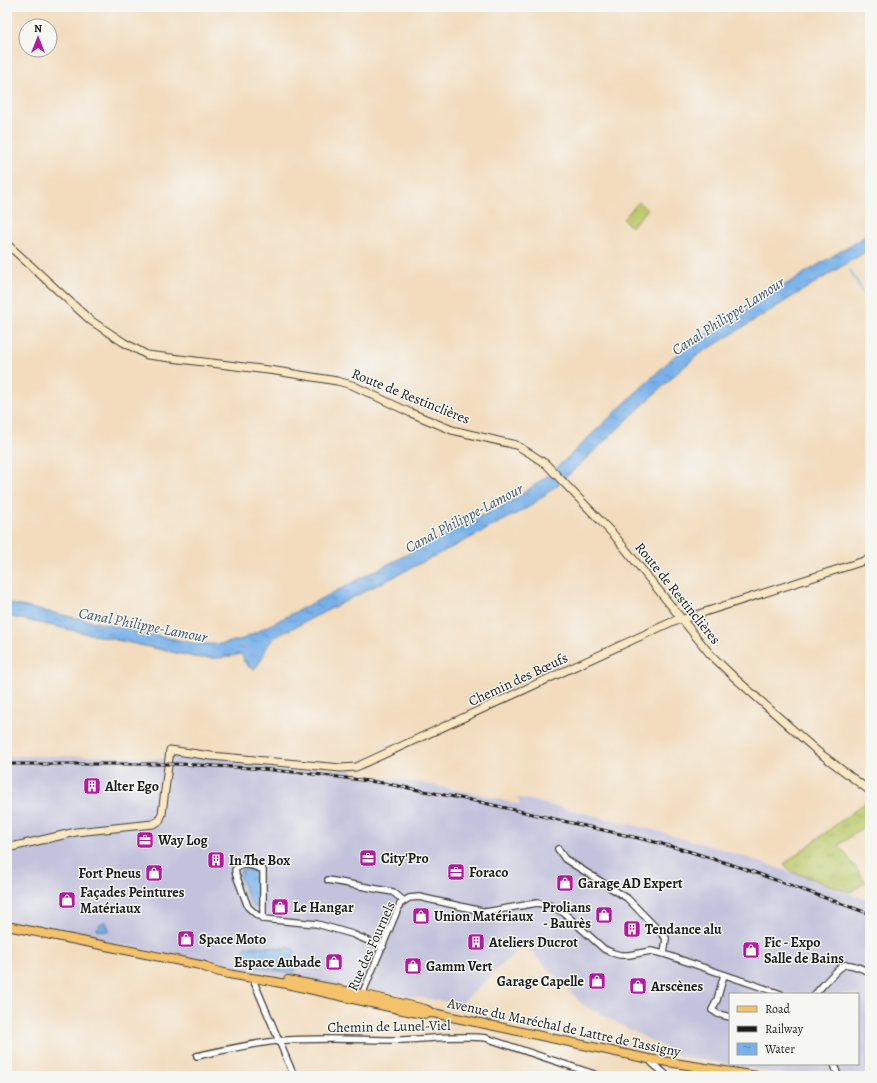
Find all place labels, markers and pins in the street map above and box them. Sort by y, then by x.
building icon: Alter Ego [82,776,102,796]
place label: Alter Ego [104,777,159,796]
office icon: Way Log [135,830,155,850]
place label: Way Log [157,831,209,850]
office icon: City'Pro [358,848,378,868]
place label: City'Pro [381,849,429,868]
building icon: In The Box [206,850,226,870]
place label: In The Box [229,851,290,870]
office icon: Foraco [446,862,466,882]
shop icon: Fort Pneus [144,863,164,883]
place label: Foraco [469,863,508,882]
place label: Fort Pneus [78,864,141,883]
shop icon: Garage AD Expert [555,873,575,893]
place label: Garage AD Expert [578,874,683,893]
place label: Façades Peintures Matériaux [80,883,185,918]
shop icon: Façades Peintures Matériaux [57,890,77,910]
shop icon: Le Hangar [270,897,290,917]
place label: Le Hangar [293,898,354,917]
place label: Prolians - Baurès [542,898,591,933]
shop icon: Prolians - Baurès [594,905,614,925]
shop icon: Union Matériaux [411,906,431,926]
place label: Union Matériaux [434,907,533,926]
building icon: Tendance alu [622,919,642,939]
place label: Tendance alu [645,920,722,939]
shop icon: Space Moto [176,929,196,949]
place label: Space Moto [199,930,266,949]
building icon: Ateliers Ducrot [466,932,486,952]
place label: Ateliers Ducrot [488,933,578,952]
place label: Fic - Expo Salle de Bains [764,933,844,968]
shop icon: Fic - Expo Salle de Bains [741,940,761,960]
shop icon: Espace Aubade [324,952,344,972]
place label: Espace Aubade [234,953,322,972]
shop icon: Gamm Vert [403,956,423,976]
place label: Gamm Vert [426,957,493,976]
shop icon: Garage Capelle [587,971,607,991]
place label: Garage Capelle [497,972,585,991]
shop icon: Arscènes [628,976,648,996]
place label: Arscènes [650,977,704,996]

